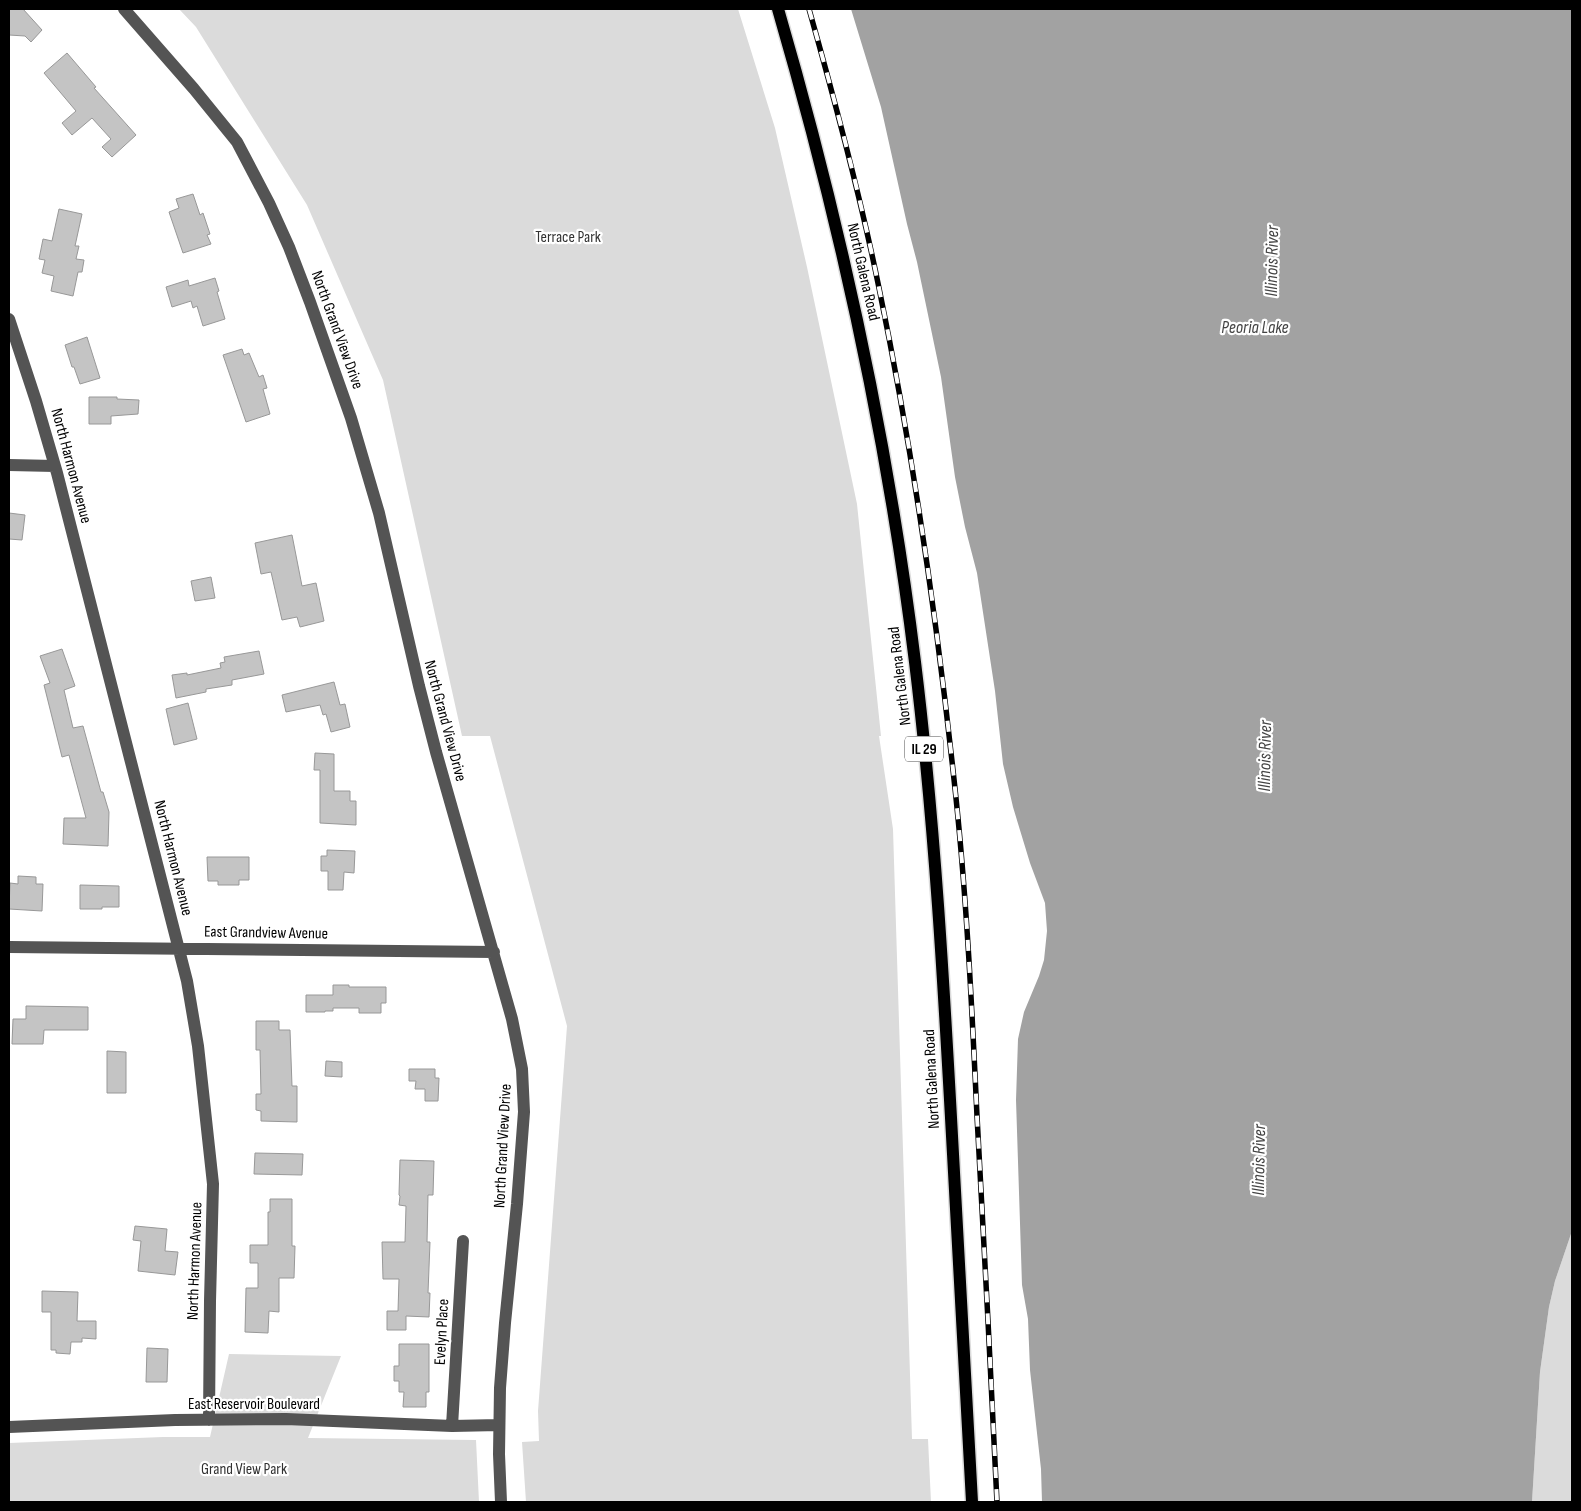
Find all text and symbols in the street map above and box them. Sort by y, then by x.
street label: North Galena Road [843,221,883,323]
water label: Illinois River [1261,224,1283,297]
park label: Terrace Park [535,228,601,247]
street label: North Grand View Drive [307,268,367,392]
water label: Peoria Lake [1221,317,1289,338]
street label: North Harmon Avenue [47,406,95,526]
street label: North Galena Road [885,625,915,727]
street label: North Grand View Drive [420,658,470,784]
water label: Illinois River [1254,719,1276,792]
road number: IL 29 [905,736,943,762]
street label: North Harmon Avenue [149,798,197,918]
street label: East Grandview Avenue [204,922,328,944]
street label: North Galena Road [920,1029,944,1129]
street label: North Grand View Drive [490,1083,516,1209]
water label: Illinois River [1248,1123,1270,1196]
street label: North Harmon Avenue [183,1202,207,1320]
street label: Evelyn Place [431,1298,453,1366]
street label: East Reservoir Boulevard [188,1395,320,1414]
park label: Grand View Park [201,1460,287,1479]

